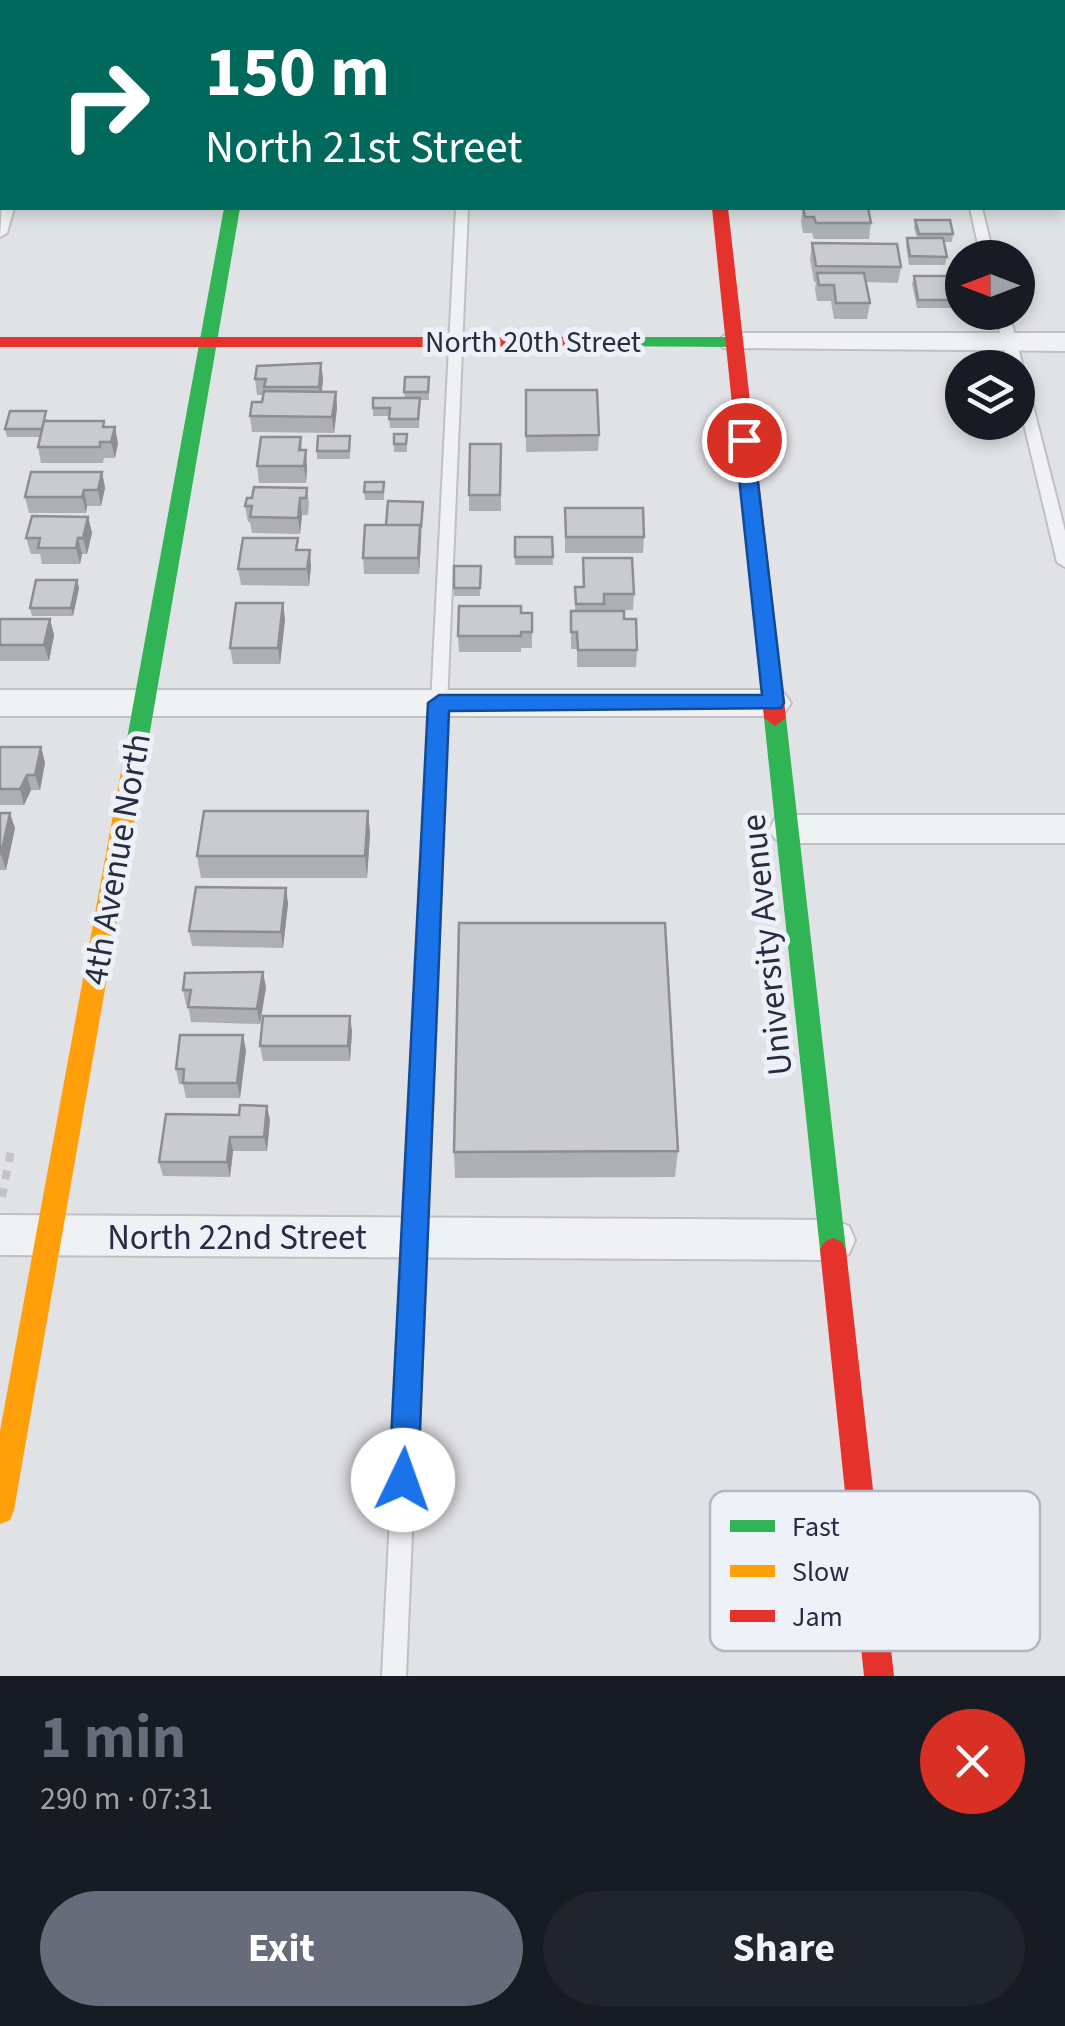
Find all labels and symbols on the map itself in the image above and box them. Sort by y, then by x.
north arrow [945,240,1035,330]
street label: North 20th Street [425,321,641,364]
pin [702,398,787,483]
street label: 4th Avenue North [70,729,164,989]
street label: University Avenue [728,812,806,1078]
street label: North 22nd Street [107,1213,367,1263]
position arrow [351,1428,455,1532]
legend [710,1491,1040,1651]
text: Fast [792,1507,840,1547]
text: Slow [792,1552,849,1592]
text: Jam [792,1597,843,1637]

